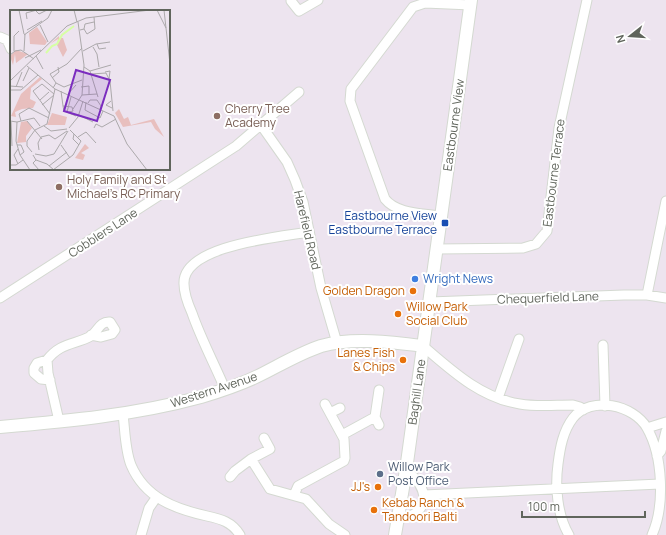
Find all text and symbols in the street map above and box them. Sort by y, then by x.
inset map [10,10,170,170]
north arrow [610,16,650,56]
text: N [612,33,628,45]
street label: Eastbourne View [439,78,468,172]
place label: Cherry Tree Academy [225,100,290,131]
marker: Cherry Tree Academy [212,111,222,121]
street label: Eastbourne Terrace [538,118,569,228]
place label: Holy Family and St Michael's RC Primary [67,171,181,202]
marker: Holy Family and St Michael's RC Primary [54,182,64,192]
street label: Harefield Road [290,188,325,271]
street label: Cobblers Lane [65,204,141,261]
place label: Eastbourne View Eastbourne Terrace [328,207,437,238]
marker: Eastbourne View Eastbourne Terrace [440,218,450,228]
place label: Wright News [423,270,493,287]
marker: Wright News [410,274,420,284]
place label: Golden Dragon [323,282,405,299]
marker: Golden Dragon [408,286,418,296]
street label: Chequerfield Lane [497,287,599,308]
place label: Willow Park Social Club [406,298,469,329]
marker: Willow Park Social Club [393,309,403,319]
place label: Lanes Fish & Chips [337,344,395,375]
marker: Lanes Fish & Chips [398,355,408,365]
street label: Baghill Lane [403,358,430,426]
street label: Western Avenue [168,367,259,412]
place label: Willow Park Post Office [388,458,451,489]
marker: Willow Park Post Office [375,469,385,479]
place label: JJ's [351,478,370,495]
marker: JJ's [373,482,383,492]
scale bar [522,493,645,519]
place label: Kebab Ranch & Tandoori Balti [382,494,464,525]
text: 100 m [528,498,560,515]
marker: Kebab Ranch & Tandoori Balti [369,505,379,515]

